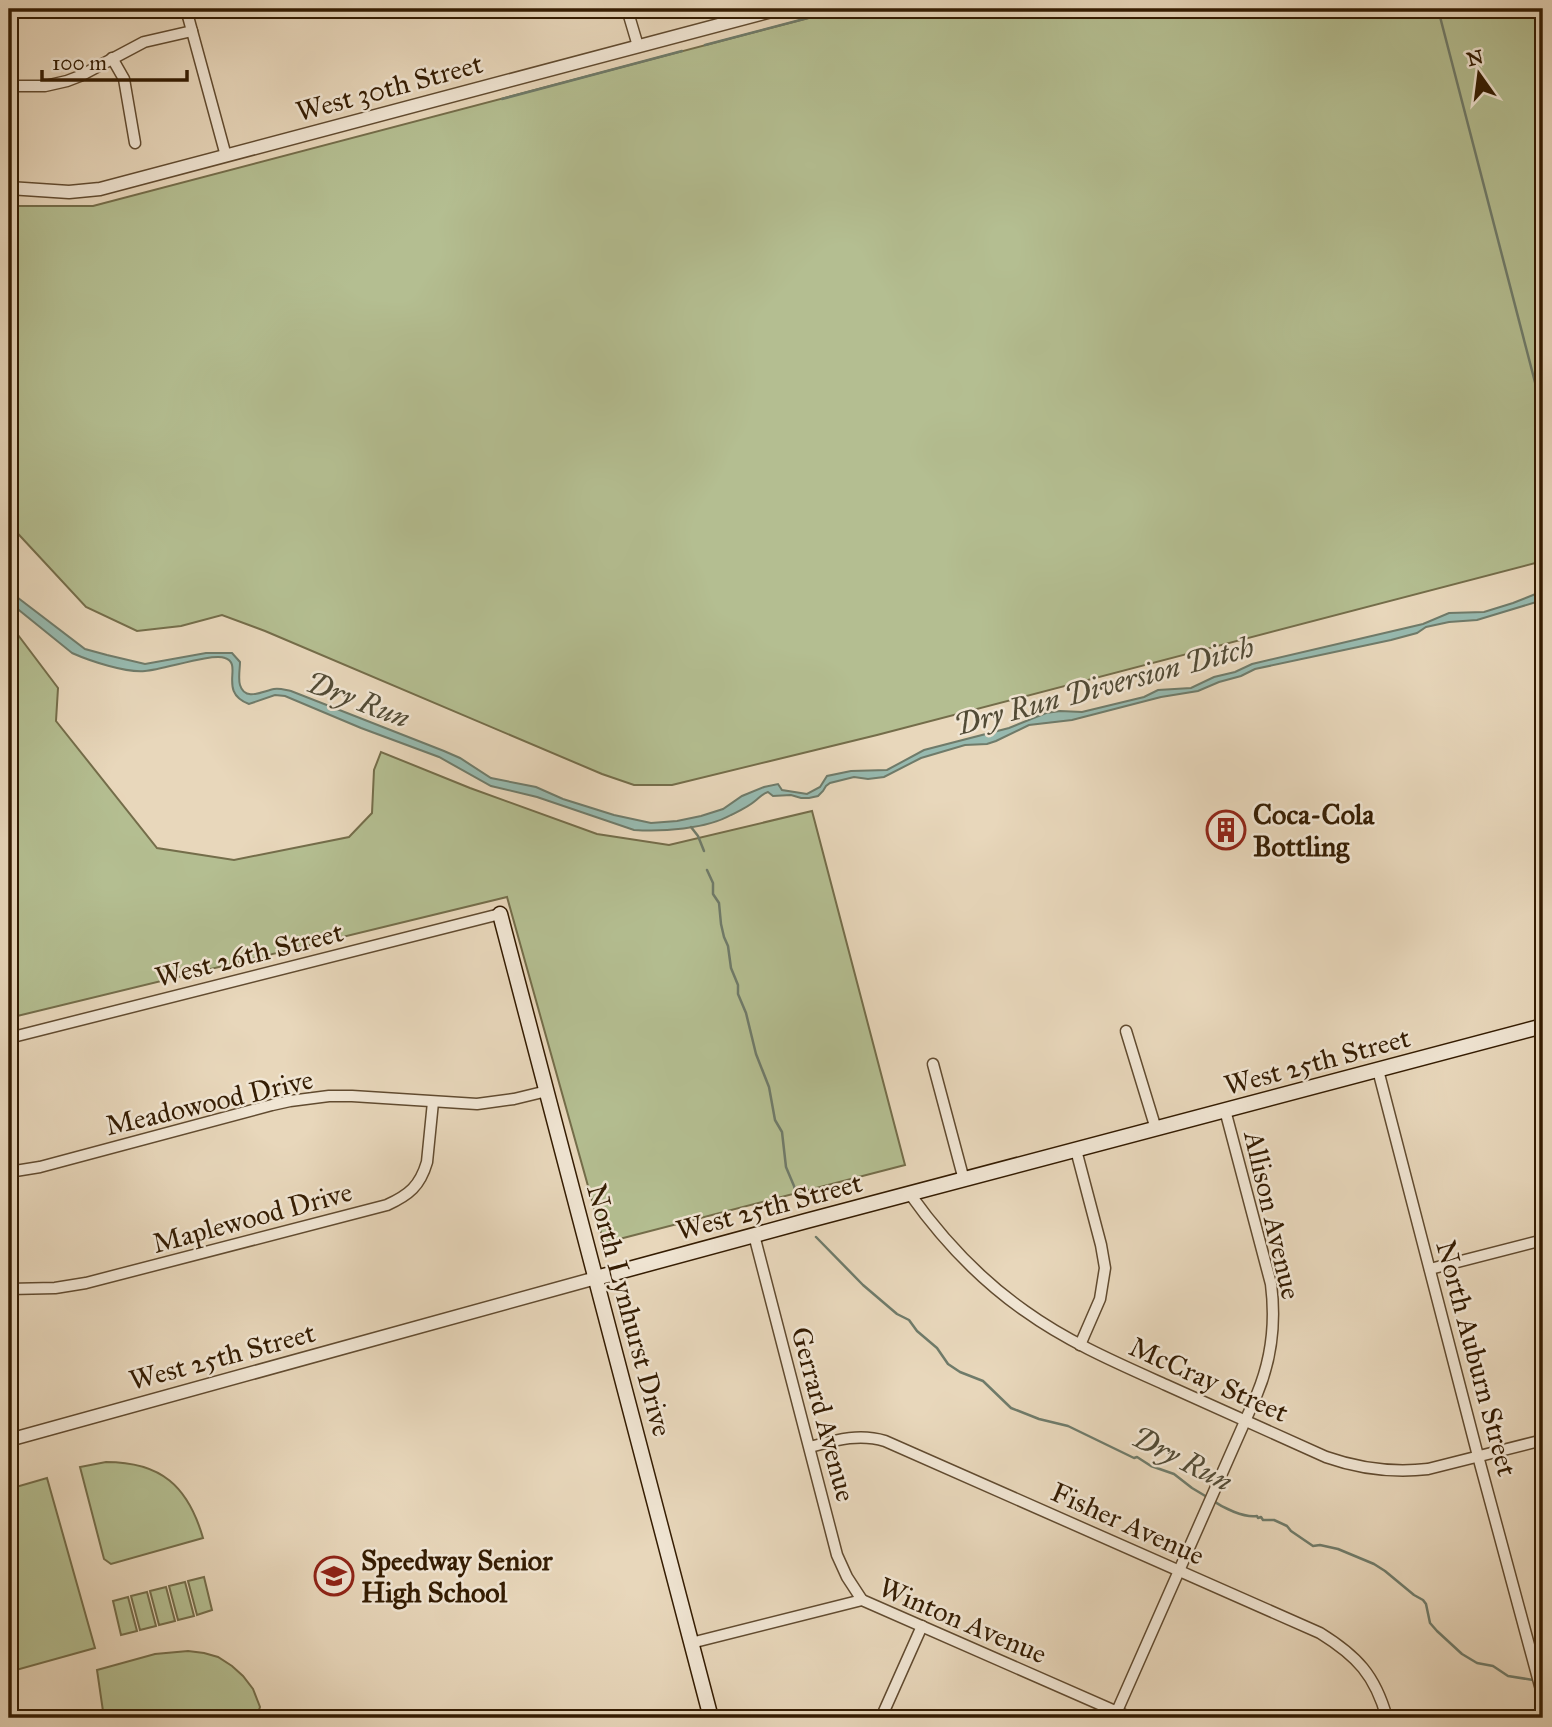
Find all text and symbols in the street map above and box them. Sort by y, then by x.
scale bar [42,38,187,82]
north arrow [1444,38,1514,108]
text: N [1464,45,1486,71]
street label: West 30th Street [292,46,486,129]
text: 100 m [52,50,107,76]
water label: Dry Run Diversion Ditch [950,629,1258,743]
water label: Dry Run [301,664,415,736]
place label: Coca-Cola Bottling [1253,797,1375,864]
building icon: Coca-Cola Bottling [1205,809,1247,851]
street label: West 26th Street [151,914,347,995]
street label: West 25th Street [1220,1020,1414,1103]
street label: Meadowood Drive [102,1062,316,1143]
street label: Allison Avenue [1236,1127,1309,1303]
street label: West 25th Street [672,1165,866,1248]
street label: Maplewood Drive [148,1174,356,1261]
street label: North Lynhurst Drive [579,1180,680,1440]
street label: North Auburn Street [1428,1236,1525,1480]
street label: West 25th Street [125,1315,319,1398]
street label: Gerrard Avenue [783,1323,864,1505]
street label: McCray Street [1124,1329,1294,1430]
water label: Dry Run [1126,1418,1238,1500]
street label: Fisher Avenue [1046,1474,1210,1573]
place label: Speedway Senior High School [361,1543,553,1610]
school or university icon: Speedway Senior High School [313,1555,355,1597]
street label: Winton Avenue [874,1569,1052,1671]

